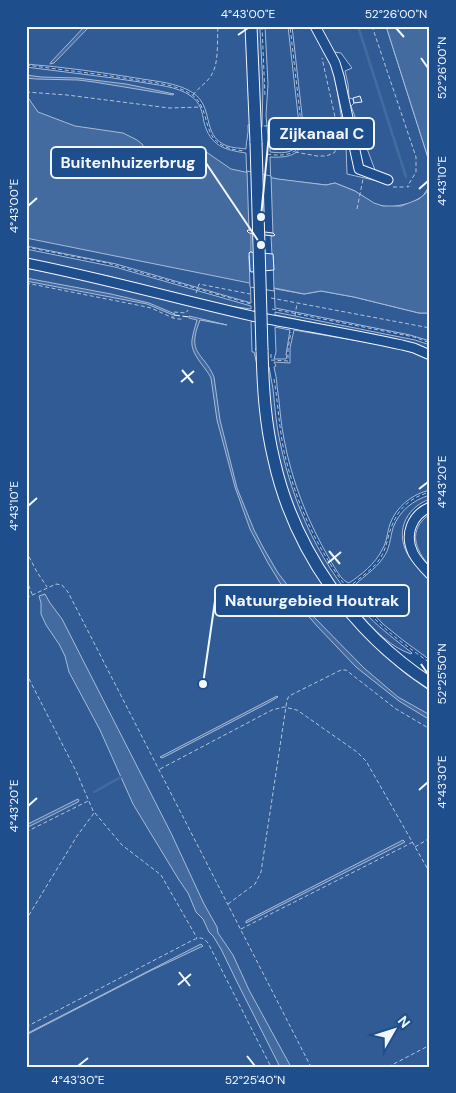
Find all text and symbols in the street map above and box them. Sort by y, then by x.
text: 4°43'00"E [221,6,275,22]
text: 52°26'00"N [365,6,427,22]
text: 52°26'00"N [434,37,450,99]
callout: Zijkanaal C [269,118,374,149]
text: Zijkanaal C [280,123,365,144]
callout: Buitenhuizerbrug [51,147,206,178]
text: Buitenhuizerbrug [60,152,196,173]
text: 4°43'10"E [434,156,450,206]
text: 4°43'00"E [6,179,22,233]
text: 4°43'20"E [434,455,450,508]
text: 4°43'10"E [6,481,22,531]
callout: Natuurgebied Houtrak [215,585,409,616]
text: Natuurgebied Houtrak [225,590,400,611]
text: 52°25'50"N [434,643,450,705]
text: 4°43'30"E [434,755,450,809]
text: 4°43'20"E [6,779,22,832]
north arrow [368,1006,418,1056]
text: N [394,1012,414,1031]
text: 4°43'30"E [51,1072,105,1088]
text: 52°25'40"N [225,1072,285,1088]

